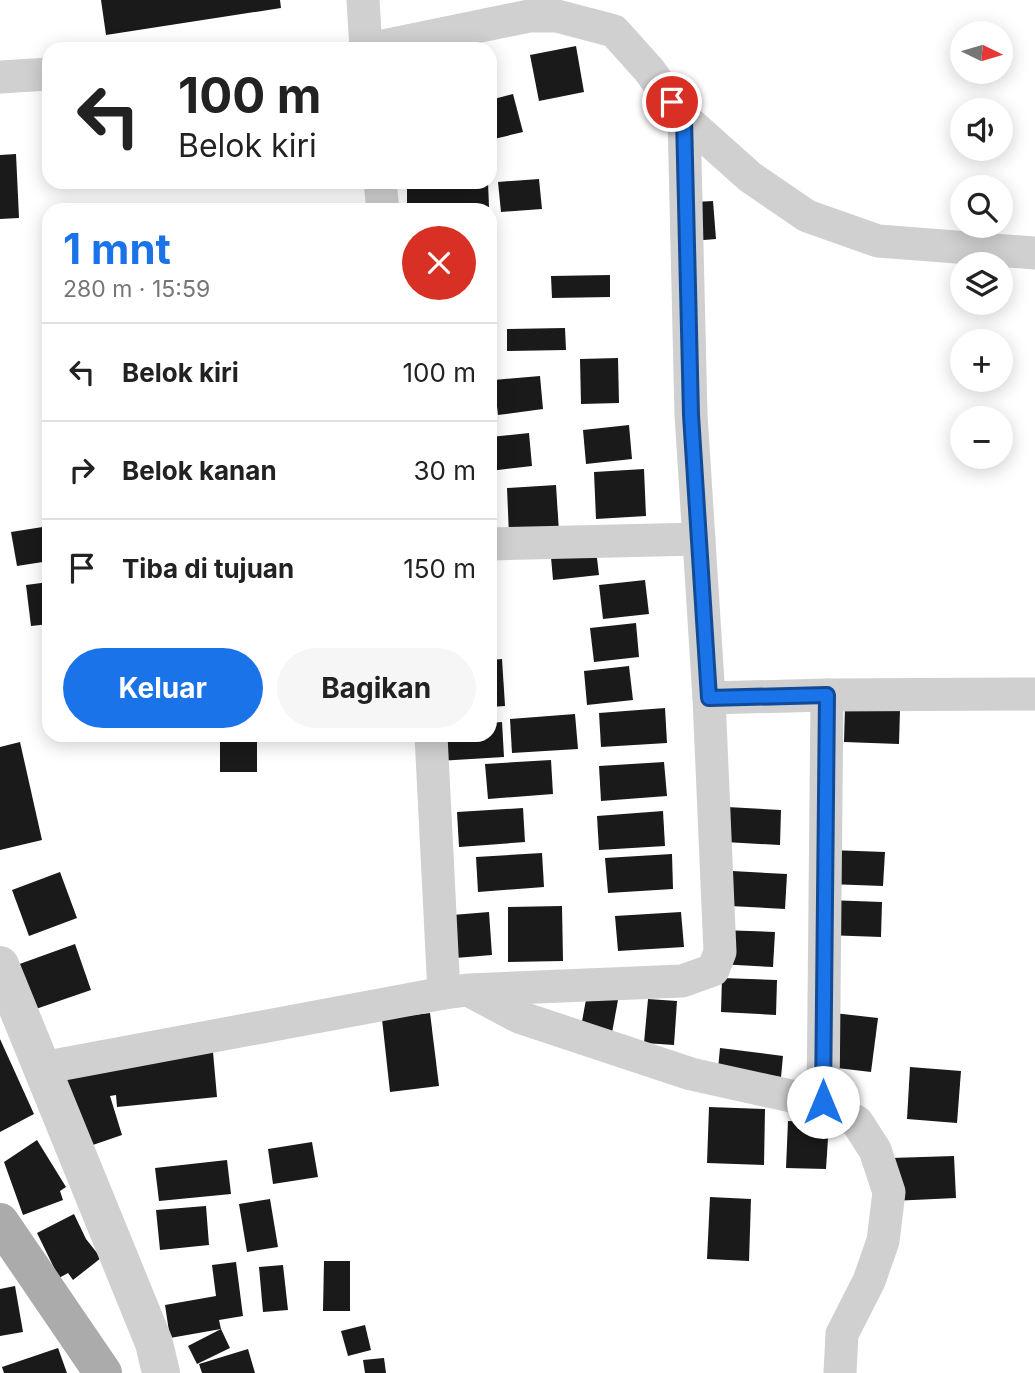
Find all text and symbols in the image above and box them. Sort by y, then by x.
north arrow [950,21,1013,84]
map controls [950,21,1013,469]
text: 100 m [178,66,322,125]
icon: left [63,70,154,161]
pin [642,72,702,132]
icon: arrive [653,83,691,121]
button: sound [950,98,1013,161]
text: Belok kiri [178,126,317,165]
button: search [950,175,1013,238]
text: 1 mnt [63,223,171,274]
button: close [402,226,476,300]
button: layers [950,252,1013,315]
text: 280 m · 15:59 [63,275,210,303]
button: + [950,329,1013,392]
icon: left [63,353,101,391]
text: Belok kiri [122,357,239,388]
text: 100 m [403,357,476,388]
button: − [950,406,1013,469]
icon: right [63,451,101,489]
text: Belok kanan [122,455,277,486]
text: 30 m [413,455,476,486]
icon: arrive [63,549,101,587]
text: Tiba di tujuan [122,553,294,584]
text: 150 m [403,553,476,584]
button: Keluar [63,648,263,728]
button: Bagikan [277,648,476,728]
position arrow [786,1065,860,1139]

